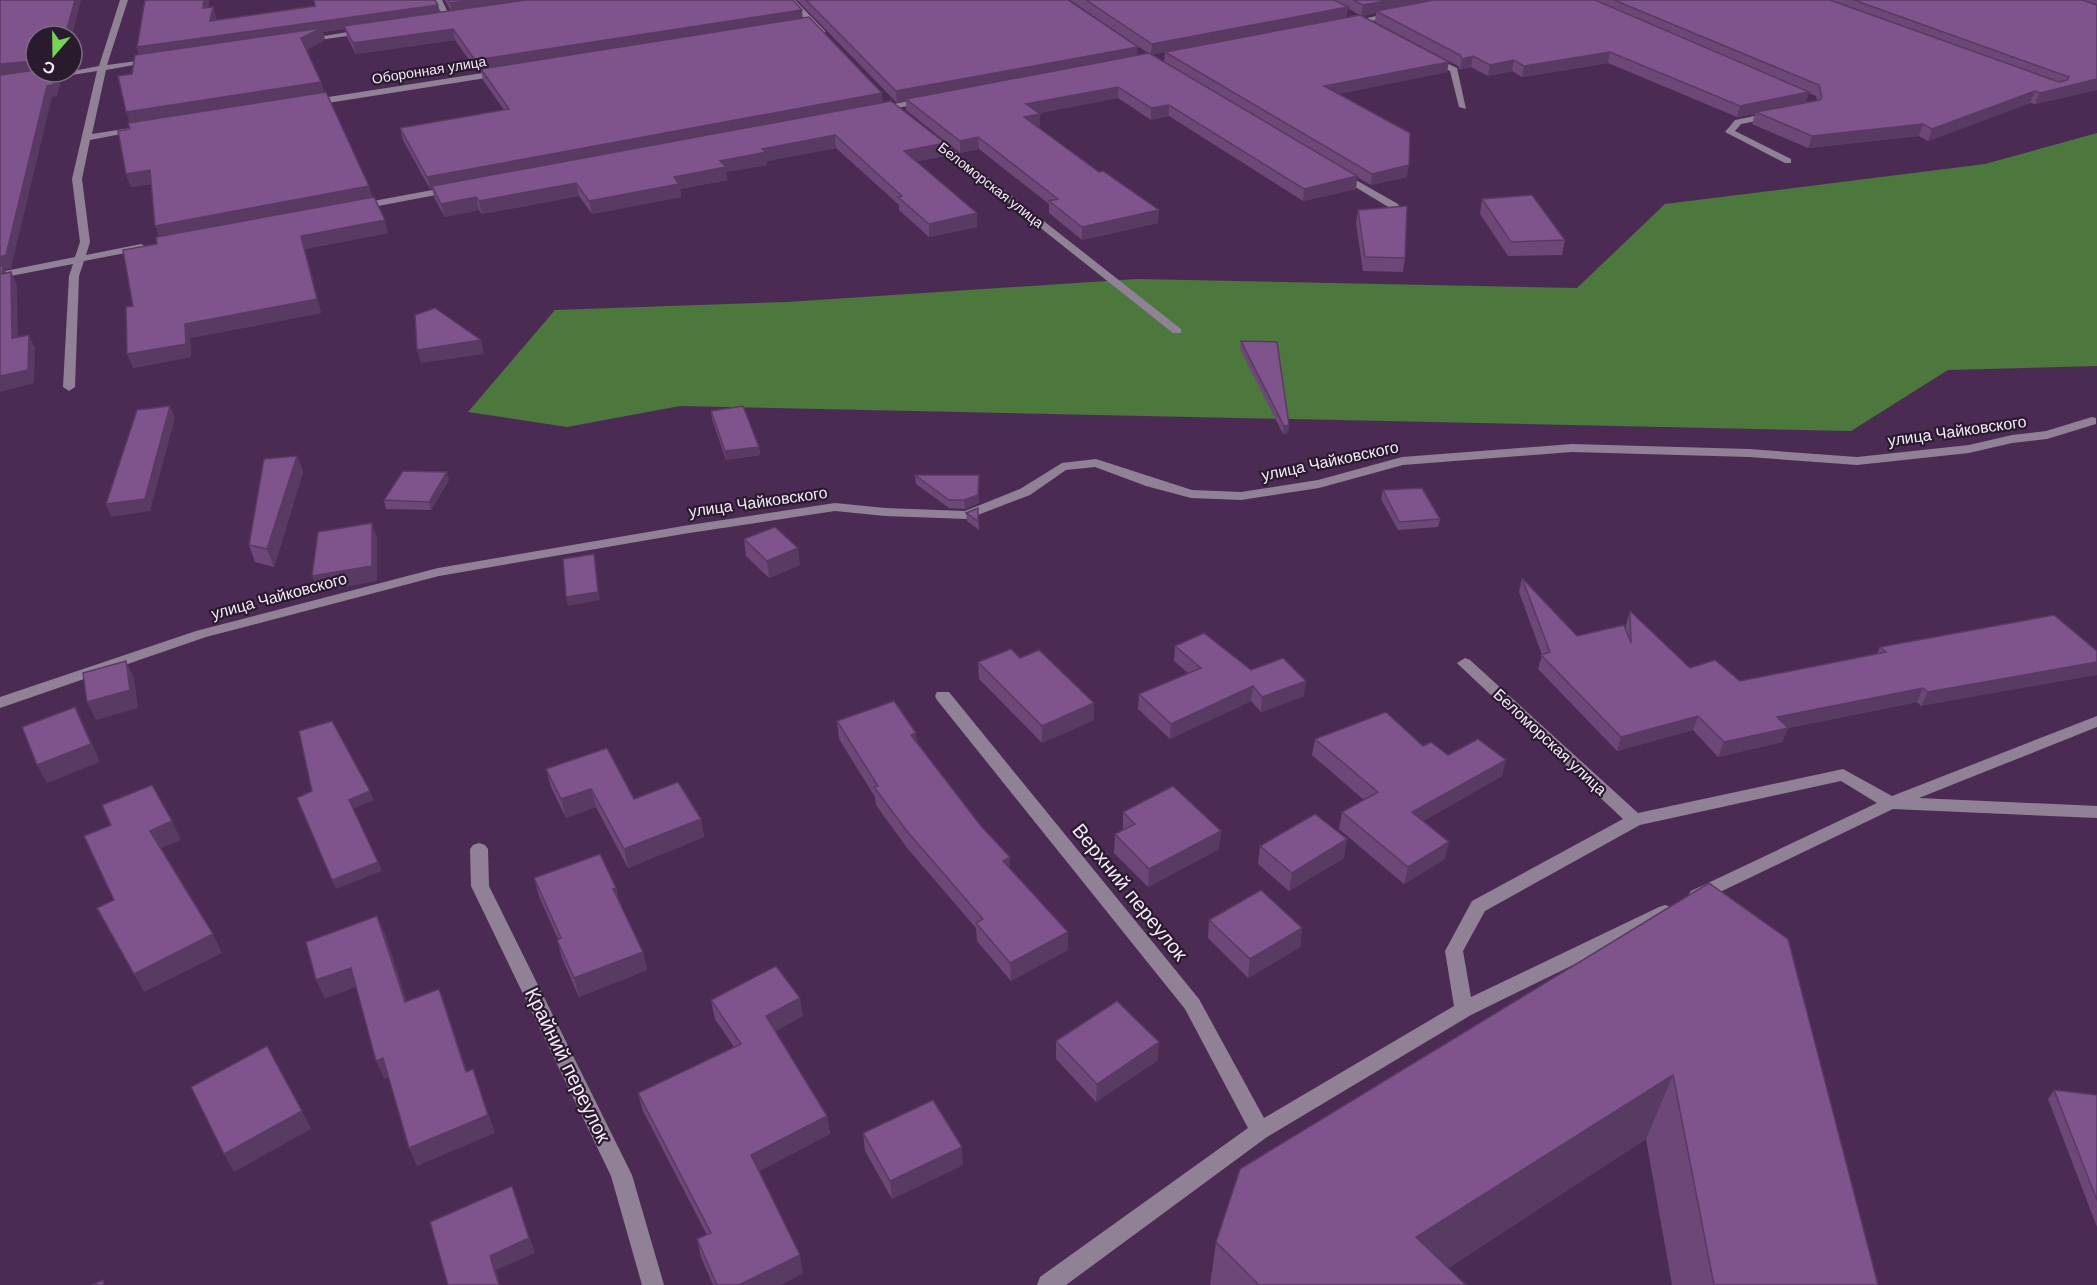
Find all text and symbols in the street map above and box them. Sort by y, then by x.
north arrow [24,24,84,84]
street label: Оборонная улица [371,53,487,87]
text: С [40,58,57,78]
street label: Беломорская улица [935,139,1047,231]
street label: улица Чайковского [1887,413,2027,449]
street label: улица Чайковского [1260,438,1400,484]
street label: улица Чайковского [688,484,828,520]
street label: улица Чайковского [209,570,349,622]
street label: Беломорская улица [1490,686,1610,799]
street label: Верхний переулок [1068,819,1192,965]
street label: Крайний переулок [521,984,615,1146]

